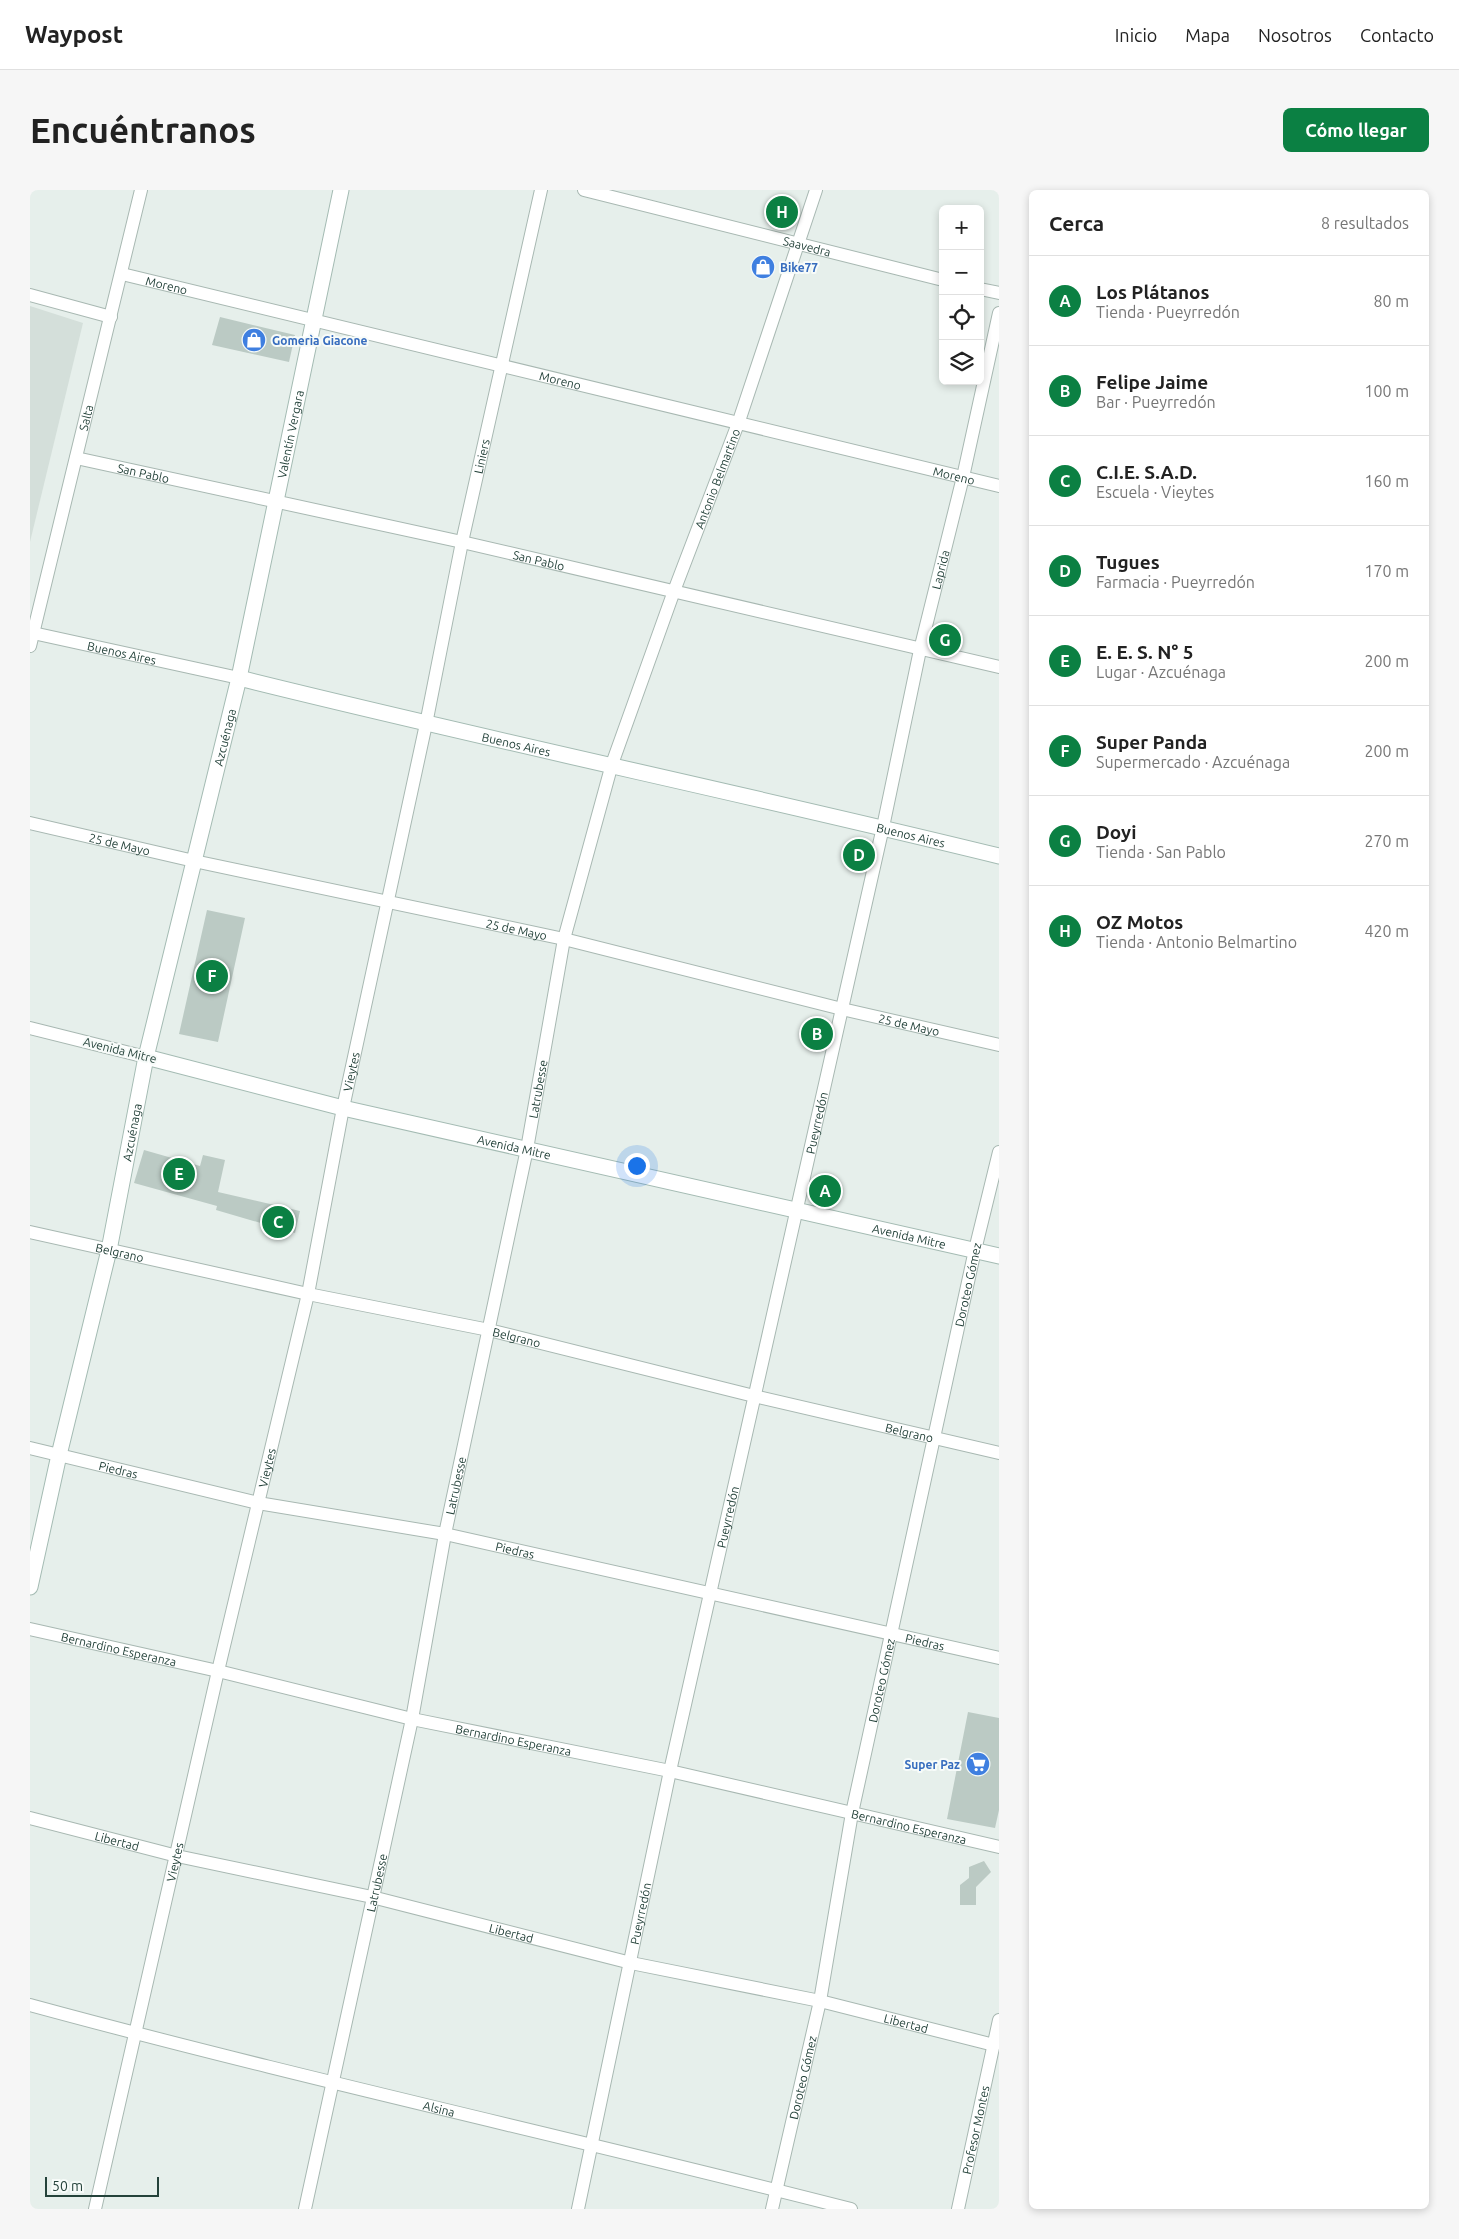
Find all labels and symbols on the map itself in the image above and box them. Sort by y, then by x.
pin: H [766,193,798,231]
street label: Saavedra [782,234,832,258]
shop icon: Bike77 [750,254,776,280]
place label: Bike77 [780,261,818,274]
street label: Moreno [145,273,189,296]
shop icon: Gomerìa Giacone [241,327,267,353]
place label: Gomerìa Giacone [272,334,367,347]
street label: Moreno [538,369,583,391]
street label: Valentín Vergara [274,389,305,479]
street label: Salta [76,403,95,432]
street label: Antonio Belmartino [692,427,742,530]
street label: Liniers [471,438,491,475]
street label: San Pablo [116,461,170,485]
street label: Moreno [932,464,976,486]
street label: San Pablo [512,548,566,572]
street label: Laprida [929,549,951,591]
pin: G [929,621,961,659]
street label: Buenos Aires [86,639,158,666]
street label: Azcuénaga [211,707,238,767]
street label: Buenos Aires [481,730,552,758]
street label: Buenos Aires [875,820,947,849]
street label: 25 de Mayo [88,830,151,857]
pin: D [843,836,875,874]
street label: 25 de Mayo [485,916,548,942]
pin: F [196,957,228,995]
street label: 25 de Mayo [877,1011,941,1038]
pin: B [801,1015,833,1053]
street label: Avenida Mitre [82,1035,158,1065]
street label: Vieytes [340,1051,361,1092]
street label: Latrubesse [526,1059,549,1119]
street label: Pueyrredón [803,1091,830,1155]
street label: Azcuénaga [120,1102,143,1162]
street label: Avenida Mitre [476,1132,552,1161]
your location [624,1153,650,1179]
pin: E [163,1155,195,1193]
pin: A [809,1172,841,1210]
pin: C [262,1203,294,1241]
street label: Avenida Mitre [871,1221,947,1250]
street label: Belgrano [95,1240,145,1264]
street label: Doroteo Gómez [952,1241,983,1328]
street label: Belgrano [491,1325,542,1349]
street label: Belgrano [884,1420,935,1444]
street label: Vieytes [256,1447,278,1489]
street label: Latrubesse [443,1455,468,1516]
street label: Piedras [98,1458,139,1480]
street label: Pueyrredón [714,1485,741,1549]
street label: Piedras [494,1539,536,1560]
street label: Bernardino Esperanza [60,1630,178,1668]
street label: Piedras [904,1631,946,1652]
street label: Doroteo Gómez [865,1637,897,1724]
street label: Bernardino Esperanza [454,1721,573,1757]
supermarket icon: Super Paz [965,1751,991,1777]
place label: Super Paz [905,1758,960,1771]
street label: Bernardino Esperanza [850,1807,968,1846]
street label: Libertad [94,1829,141,1852]
street label: Vieytes [164,1841,185,1883]
street label: Latrubesse [364,1852,389,1913]
street label: Pueyrredón [627,1881,653,1946]
street label: Libertad [488,1921,535,1944]
street label: Libertad [883,2011,930,2035]
street label: Doroteo Gómez [786,2034,818,2121]
street label: Profesor Montes [959,2084,991,2175]
street label: Alsina [422,2098,456,2118]
scale bar [45,2174,159,2197]

